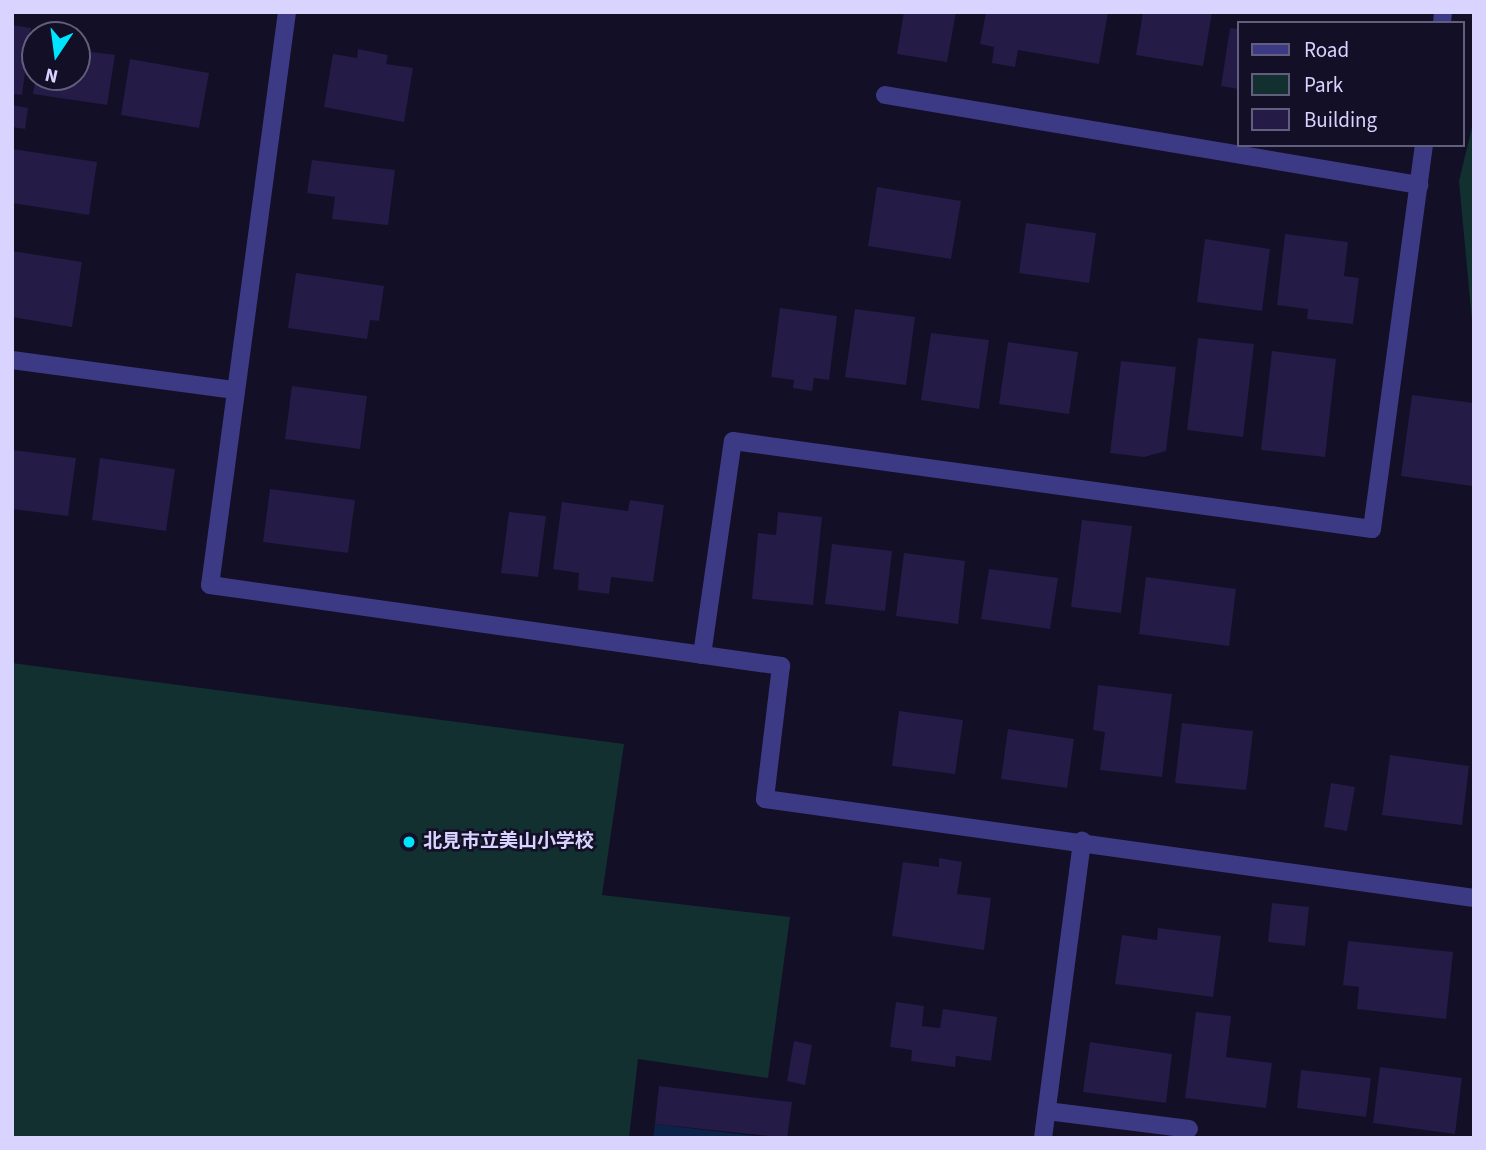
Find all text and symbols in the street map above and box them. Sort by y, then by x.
north arrow [21,21,91,91]
legend [1238,21,1465,147]
text: Road [1304,35,1349,65]
text: N [42,60,61,90]
text: Park [1304,70,1343,100]
text: Building [1304,105,1377,135]
place label: 北見市立美山小学校 [423,831,594,853]
marker: 北見市立美山小学校 [401,834,417,850]

